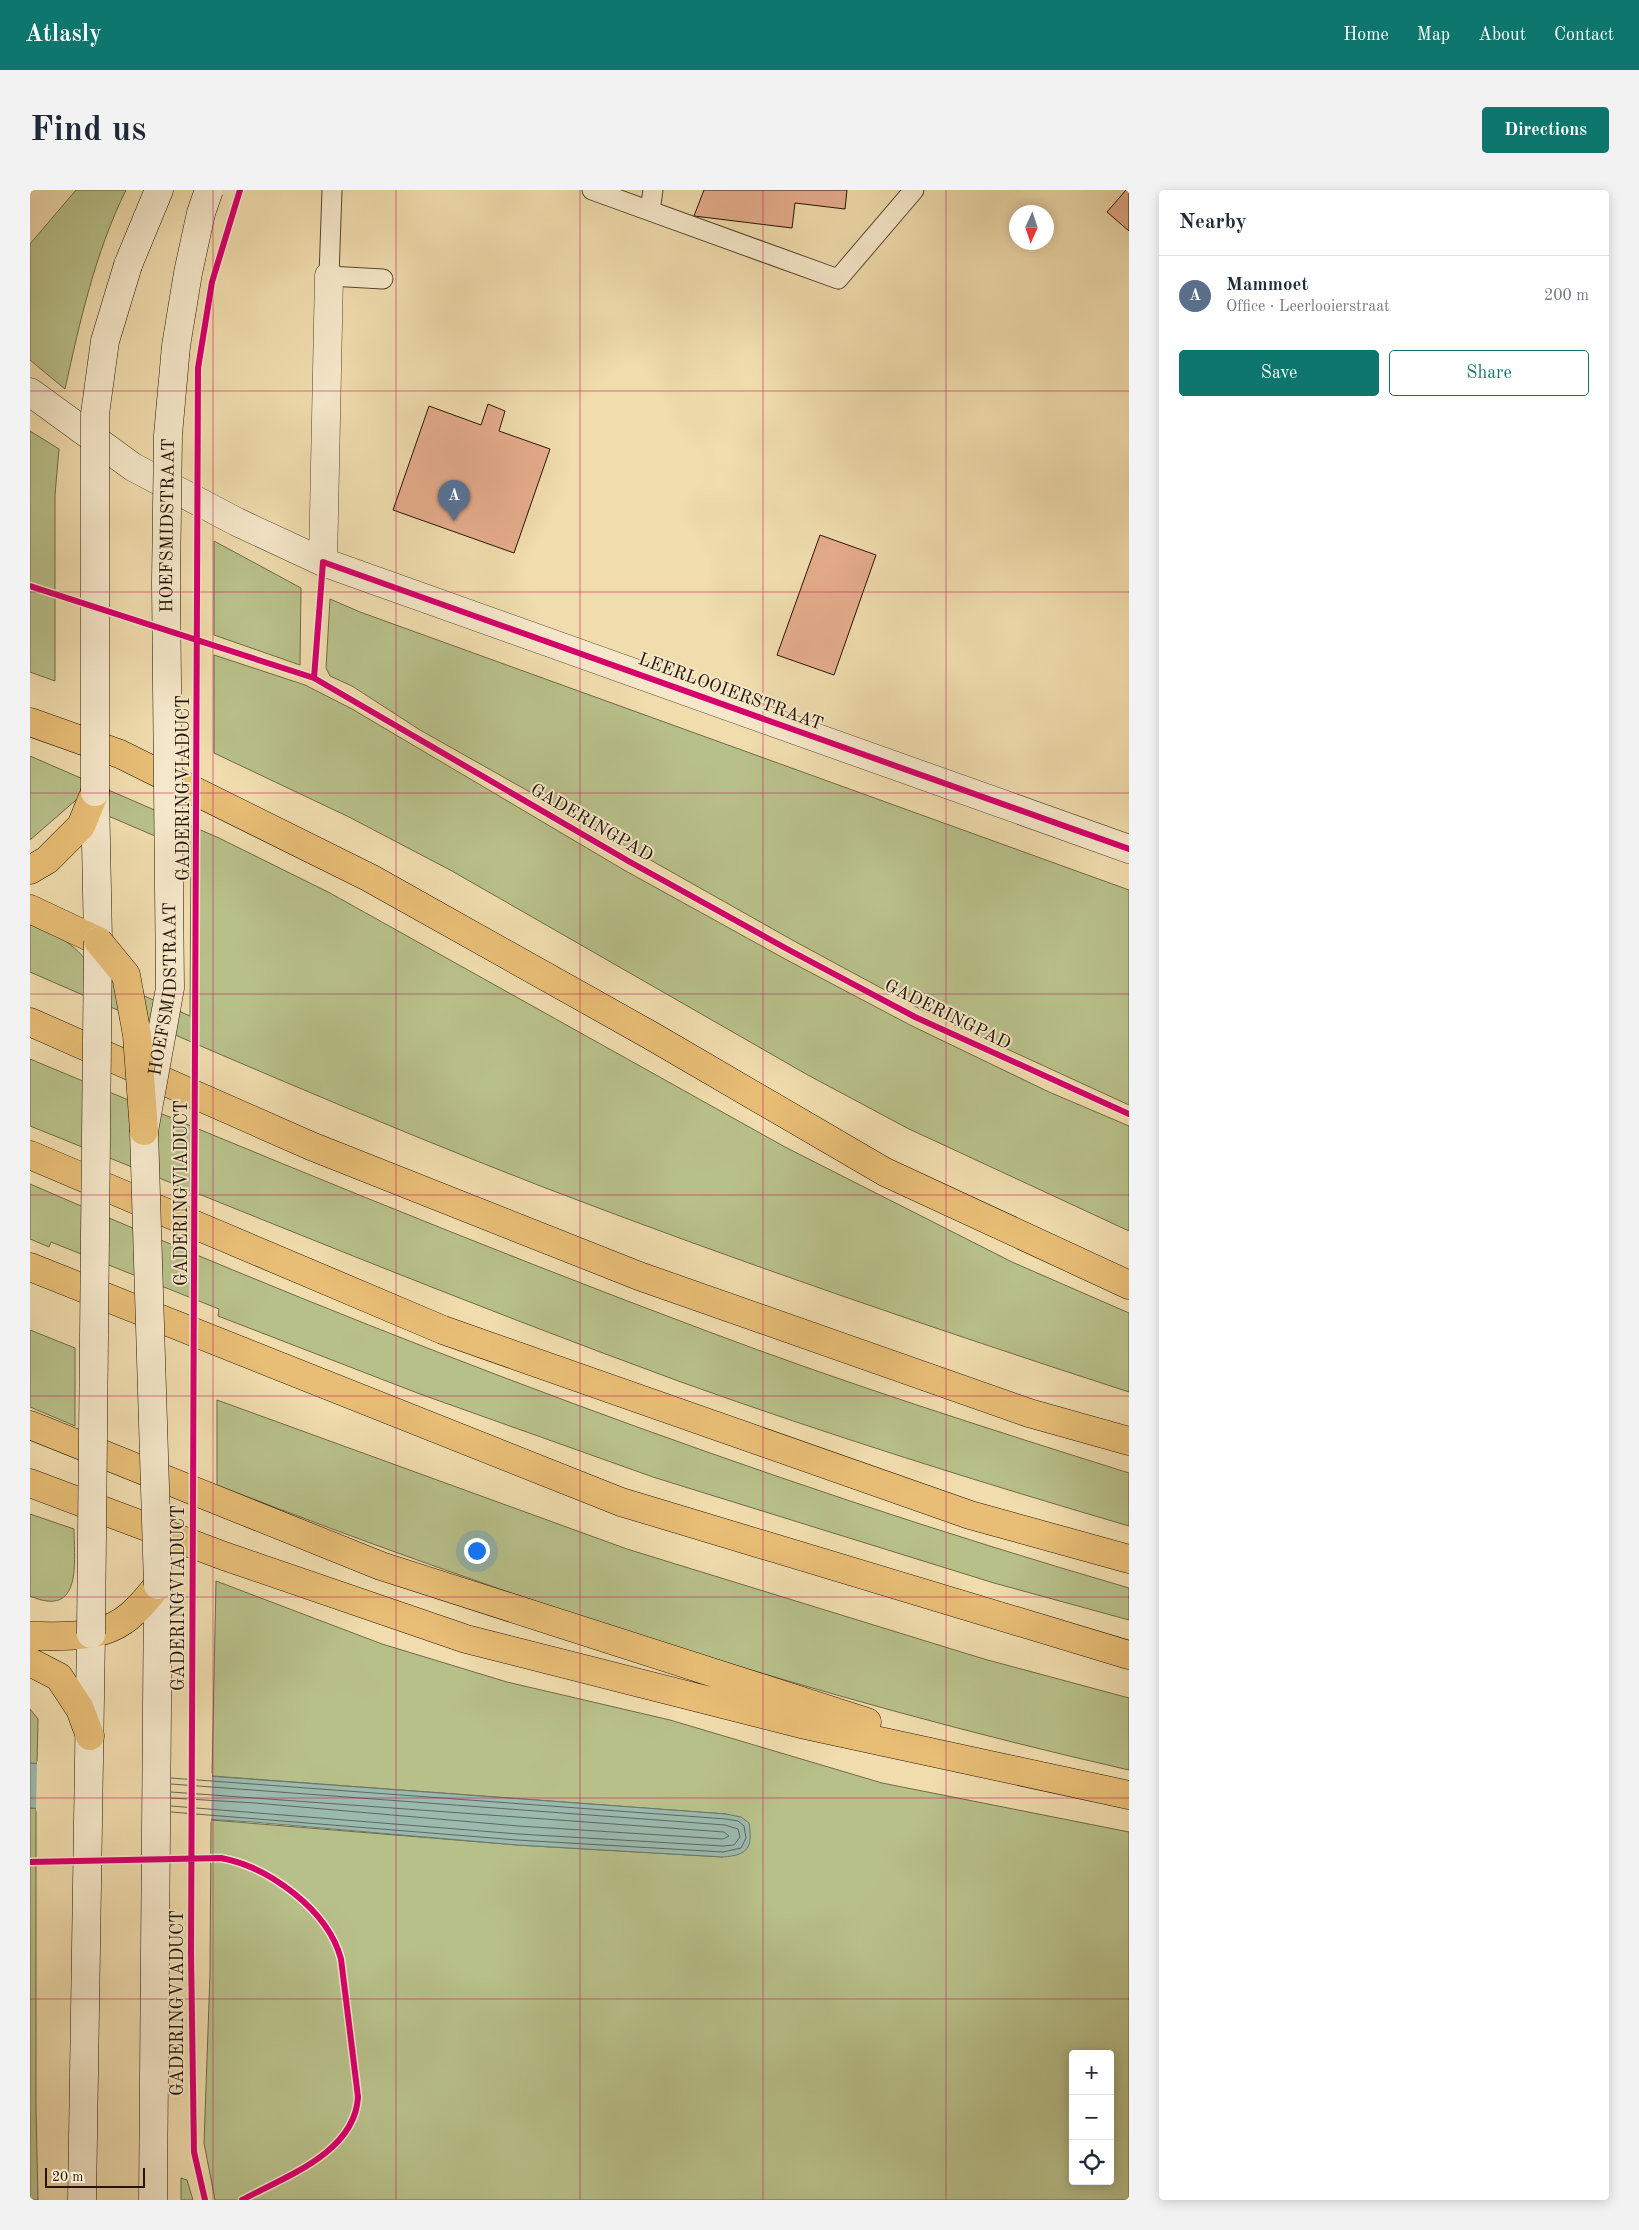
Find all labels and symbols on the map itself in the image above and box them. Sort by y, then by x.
north arrow [1009,205,1054,250]
street label: HOEFSMIDSTRAAT [158,438,178,613]
pin: A [438,480,470,521]
street label: LEERLOOIERSTRAAT [636,650,825,734]
street label: GADERINGVIADUCT [175,695,193,881]
street label: GADERINGPAD [527,781,656,865]
street label: HOEFSMIDSTRAAT [146,902,180,1077]
street label: GADERINGPAD [882,977,1014,1053]
street label: GADERINGVIADUCT [173,1100,191,1286]
street label: GADERINGVIADUCT [170,1505,188,1691]
your location [464,1538,490,1564]
street label: GADERINGVIADUCT [169,1910,187,2096]
scale bar [45,2165,145,2188]

